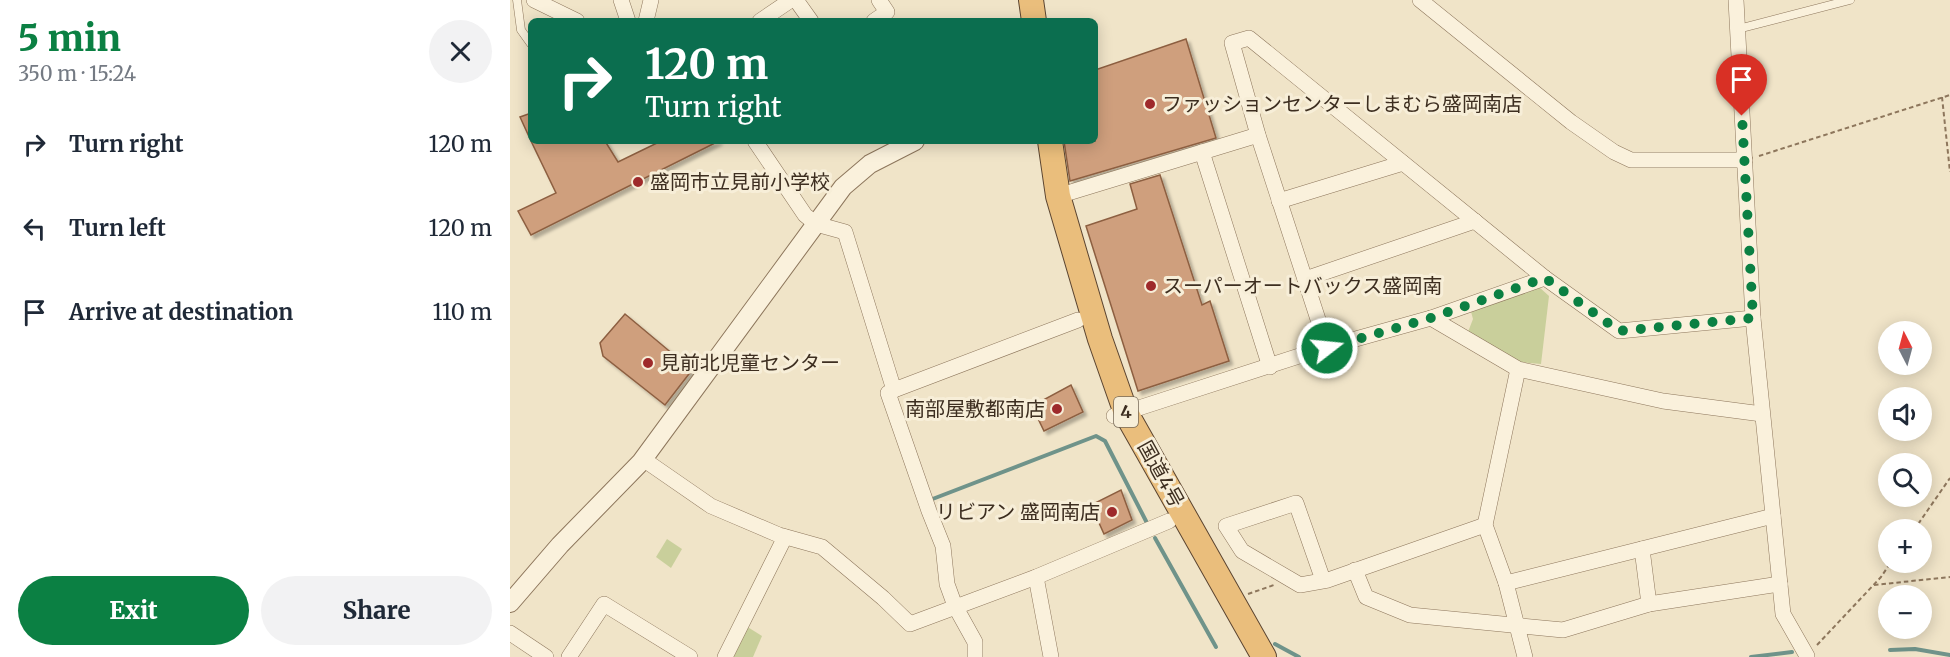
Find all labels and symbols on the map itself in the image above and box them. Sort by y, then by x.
pin [1716,54,1767,116]
place label: ファッションセンターしまむら盛岡南店 [1162,91,1522,116]
marker: ファッションセンターしまむら盛岡南店 [1143,97,1157,111]
place label: 盛岡市立見前小学校 [650,169,830,194]
marker: 盛岡市立見前小学校 [631,175,645,189]
place label: スーパーオートバックス盛岡南 [1163,273,1442,298]
marker: スーパーオートバックス盛岡南 [1144,279,1158,293]
position arrow [1295,316,1359,380]
north arrow [1878,321,1932,375]
place label: 見前北児童センター [660,350,840,375]
marker: 見前北児童センター [641,356,655,370]
place label: 南部屋敷都南店 [905,396,1045,421]
road number: 4 [1114,397,1138,427]
marker: 南部屋敷都南店 [1050,402,1064,416]
street label: 国道4号 [1133,436,1190,511]
place label: リビアン 盛岡南店 [936,499,1100,524]
marker: リビアン 盛岡南店 [1105,505,1119,519]

